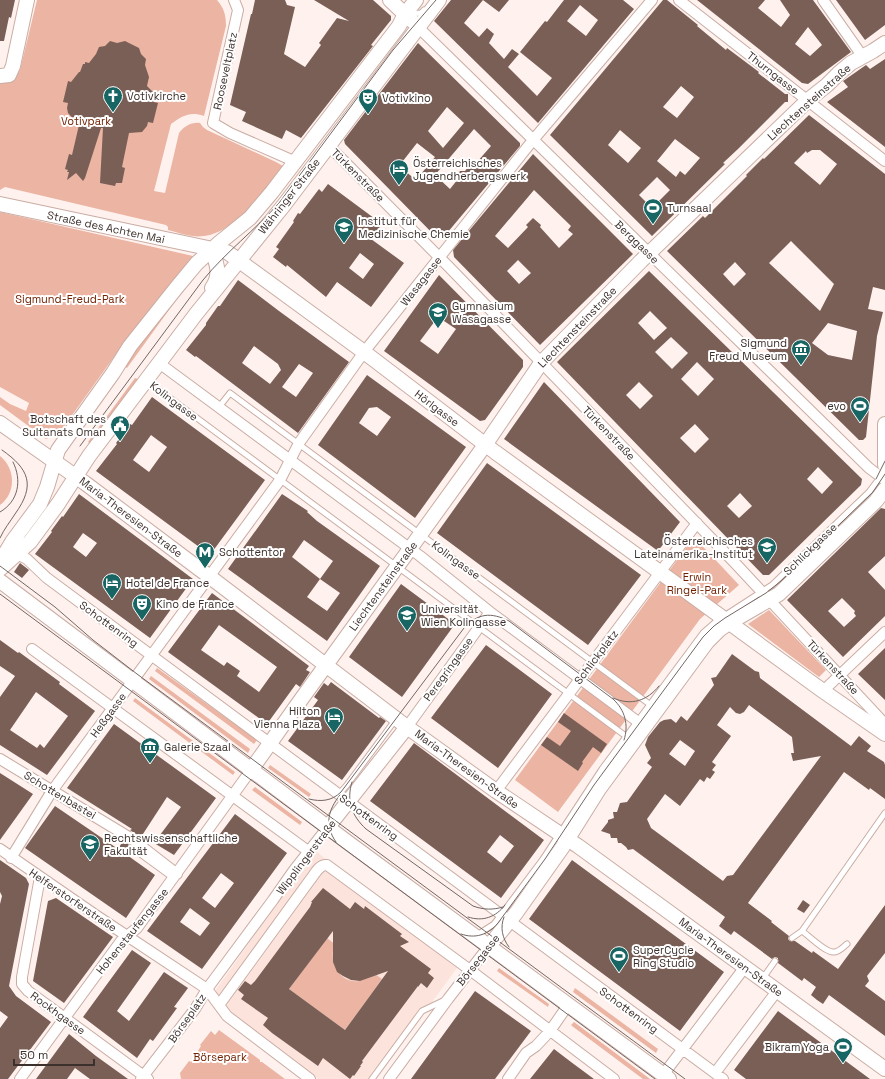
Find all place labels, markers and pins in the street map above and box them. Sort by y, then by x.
church icon: Votivkirche [102,85,124,113]
theatre icon: Votivkino [357,87,379,115]
place label: Votivkirche [127,89,186,103]
place label: Votivkino [382,91,431,105]
place label: Österreichisches Jugendherbergswerk [413,155,526,183]
hotel icon: Österreichisches Jugendherbergswerk [388,158,410,186]
sports icon: Turnsaal [642,197,664,225]
place label: Turnsaal [667,201,711,215]
place label: Institut für Medizinische Chemie [358,214,469,241]
school or university icon: Institut für Medizinische Chemie [333,216,355,244]
place label: Gymnasium Wasagasse [452,299,513,326]
school or university icon: Gymnasium Wasagasse [427,301,449,329]
place label: Sigmund Freud Museum [709,336,787,363]
museum icon: Sigmund Freud Museum [790,338,812,366]
sports icon: evo [849,395,871,423]
place label: evo [827,399,846,413]
place label: Botschaft des Sultanats Oman [22,412,106,439]
public building icon: Botschaft des Sultanats Oman [109,414,131,442]
place label: Österreichisches Lateinamerika-Institut [634,533,753,561]
school or university icon: Österreichisches Lateinamerika-Institut [756,536,778,564]
metro station icon: Schottentor [194,541,216,569]
place label: Schottentor [219,545,283,559]
hotel icon: Hotel de France [101,572,123,600]
place label: Hotel de France [126,576,209,590]
theatre icon: Kino de France [131,593,153,621]
place label: Kino de France [156,597,234,611]
place label: Universität Wien Kolingasse [421,602,506,629]
school or university icon: Universität Wien Kolingasse [396,604,418,632]
place label: Hilton Vienna Plaza [254,704,321,731]
hotel icon: Hilton Vienna Plaza [323,706,345,734]
museum icon: Galerie Szaal [139,736,161,764]
place label: Galerie Szaal [164,740,231,754]
place label: Rechtswissenschaftliche Fakultät [104,831,238,858]
school or university icon: Rechtswissenschaftliche Fakultät [79,833,101,861]
place label: SuperCycle Ring Studio [633,943,695,970]
sports icon: SuperCycle Ring Studio [608,945,630,973]
sports icon: Bikram Yoga [832,1036,854,1064]
place label: Bikram Yoga [765,1040,830,1054]

